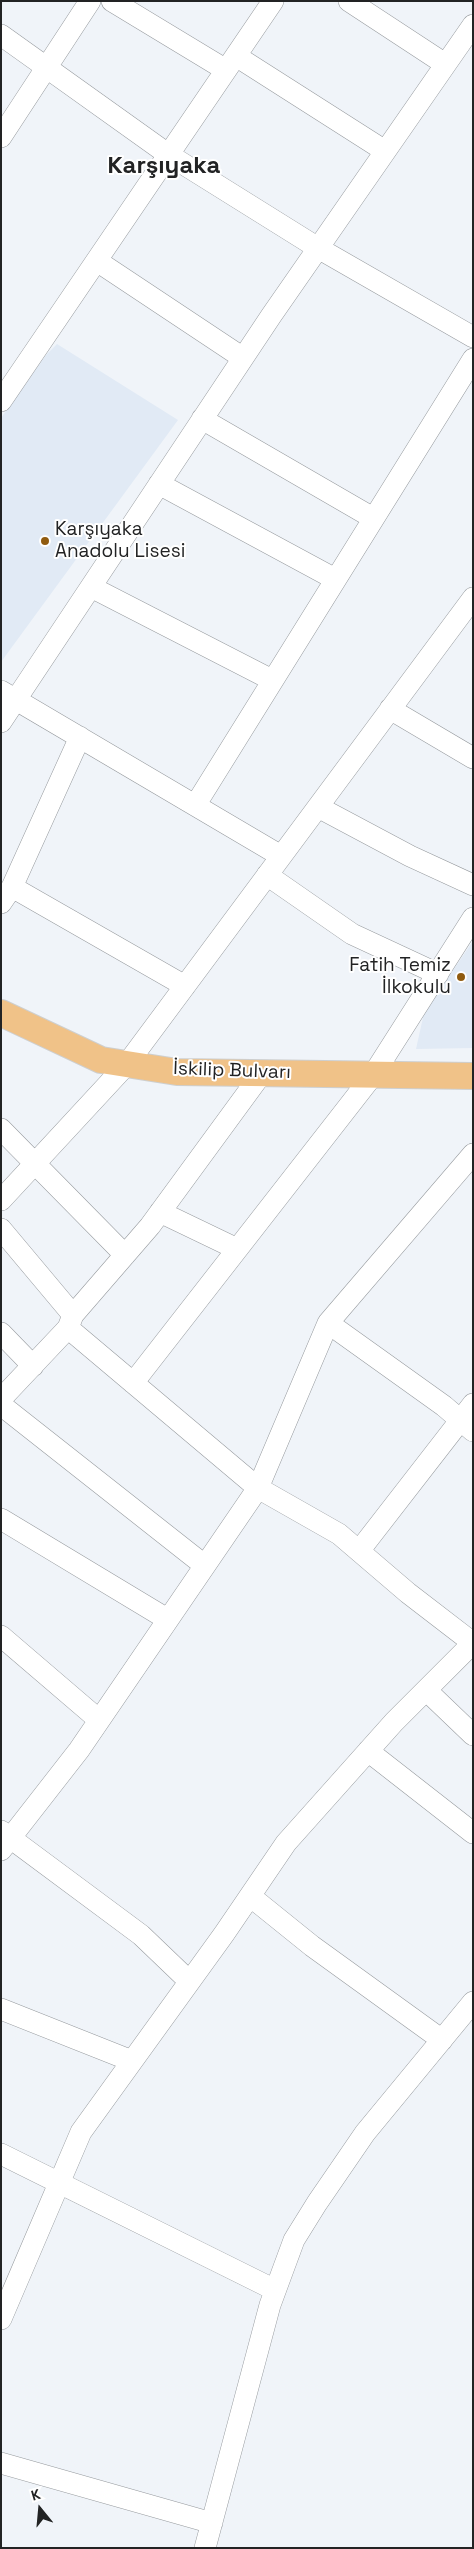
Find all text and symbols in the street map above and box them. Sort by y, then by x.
district label: Karşıyaka [108,152,220,180]
place label: Karşıyaka Anadolu Lisesi [55,519,185,563]
marker: Karşıyaka Anadolu Lisesi [39,535,51,547]
place label: Fatih Temiz İlkokulu [349,955,451,999]
marker: Fatih Temiz İlkokulu [455,971,467,983]
street label: İskilip Bulvarı [173,1058,291,1084]
north arrow [15,2484,65,2534]
text: K [29,2485,42,2505]

